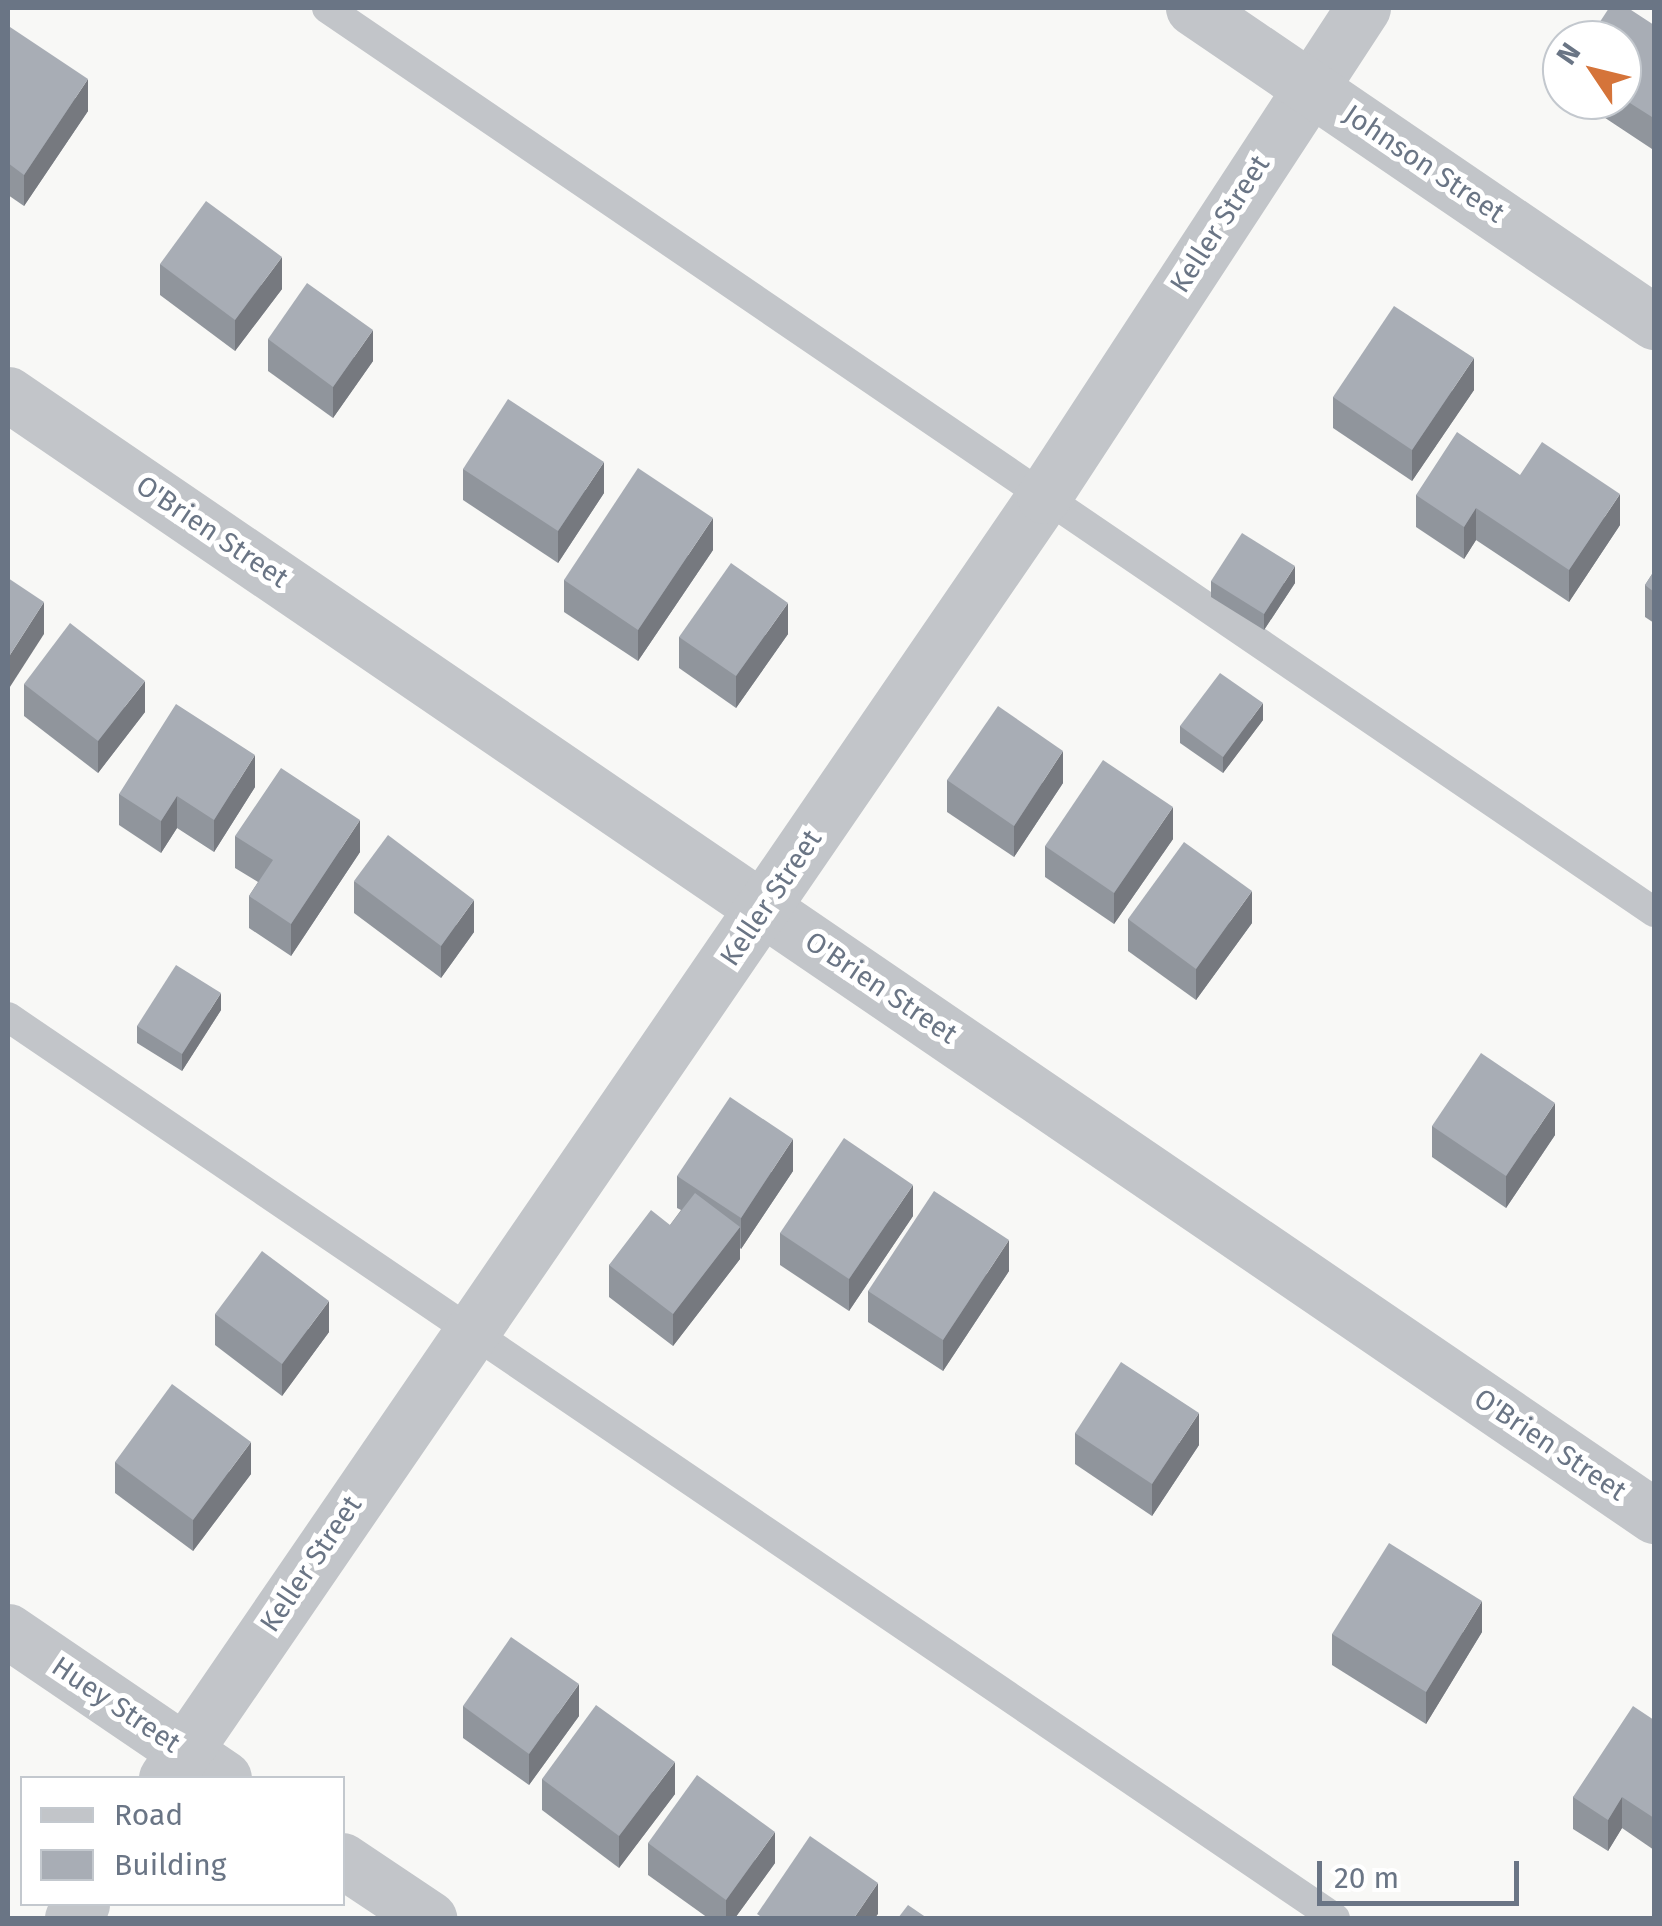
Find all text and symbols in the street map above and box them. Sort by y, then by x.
north arrow [1542,20,1642,120]
text: N [1550,37,1587,71]
street label: Johnson Street [1337,98,1511,230]
street label: Keller Street [1163,149,1277,299]
street label: O'Brien Street [130,469,294,595]
street label: Keller Street [713,823,829,973]
street label: O'Brien Street [799,925,963,1051]
street label: O'Brien Street [1468,1382,1632,1508]
street label: Keller Street [253,1489,369,1639]
street label: Huey Street [45,1650,187,1760]
legend [20,1776,345,1906]
text: Road [114,1797,183,1833]
scale bar [1322,1841,1524,1903]
text: Building [114,1847,226,1883]
text: 20 m [1334,1860,1399,1896]

